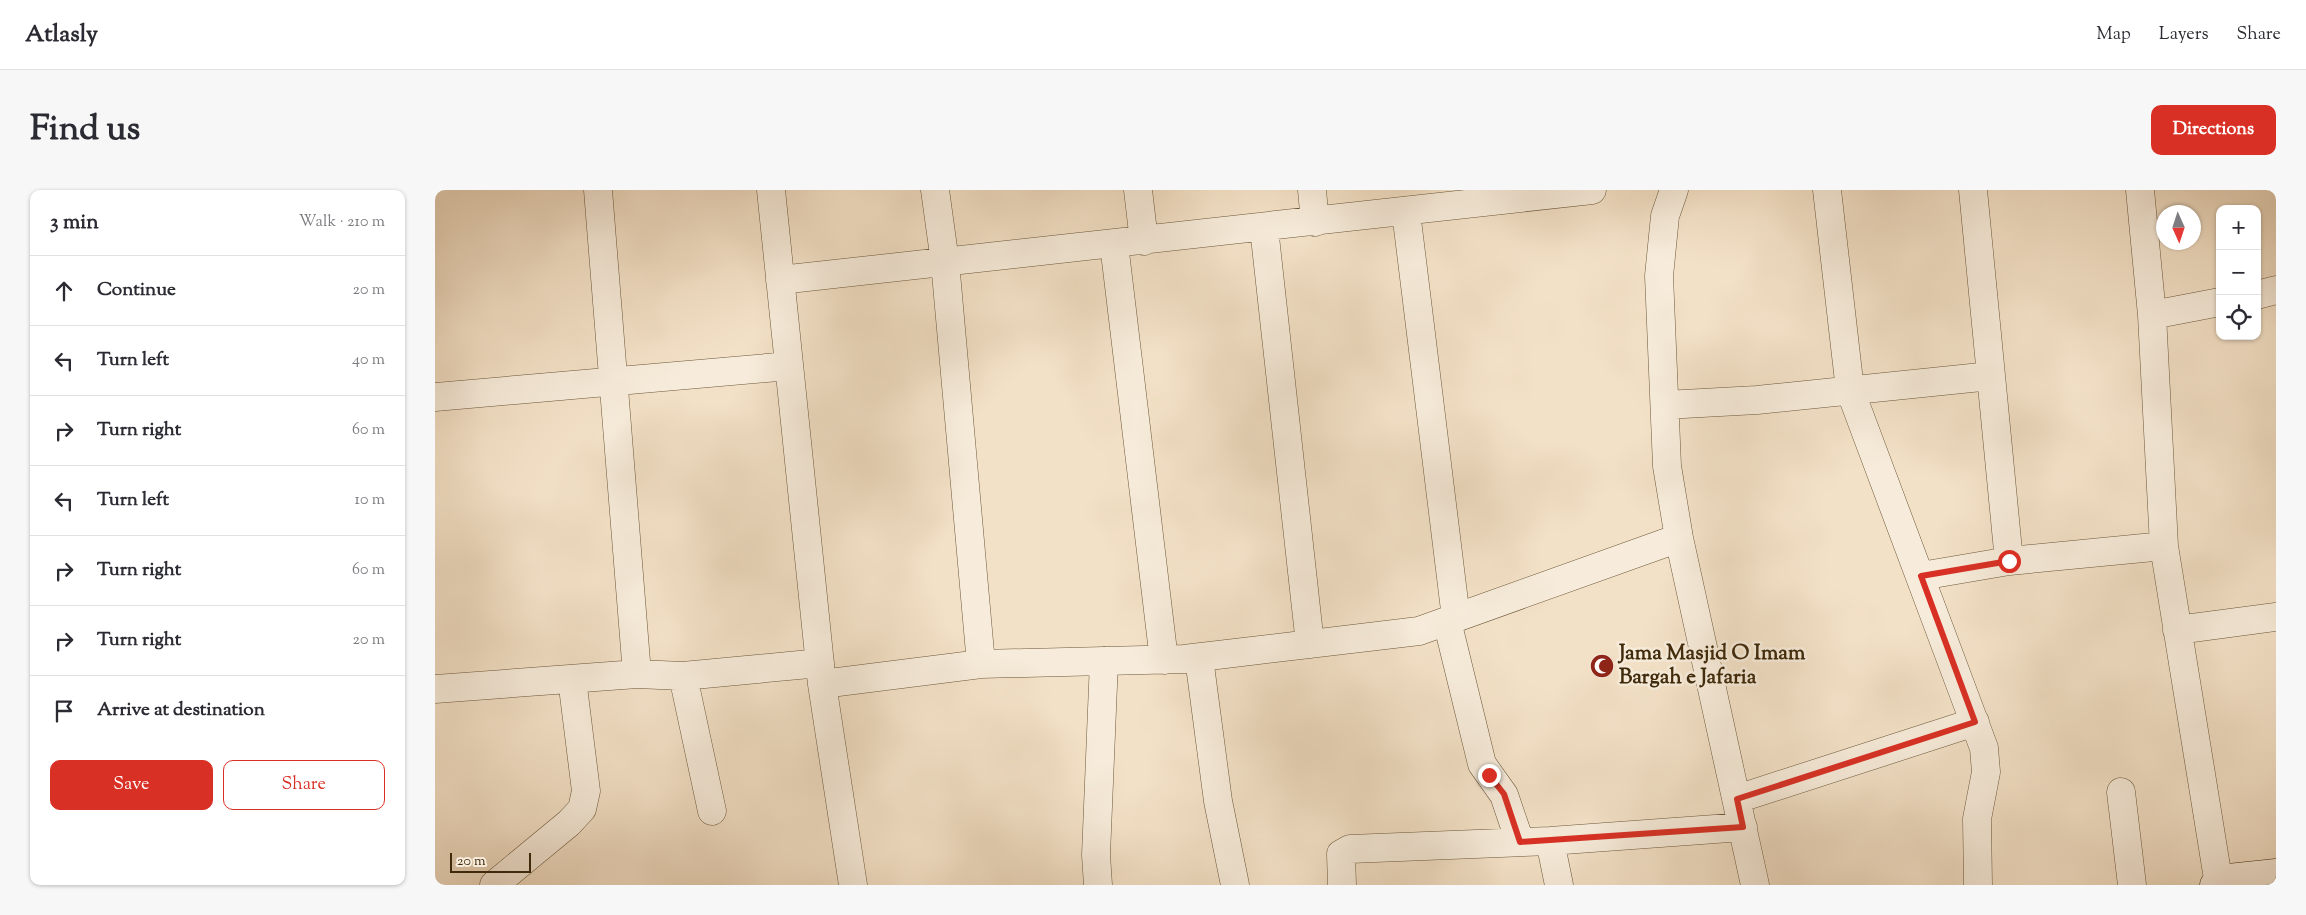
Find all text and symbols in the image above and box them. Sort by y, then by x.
text: Atlasly [25,18,98,52]
text: Map [2096,22,2131,48]
text: Layers [2159,22,2209,48]
text: Share [2237,22,2281,48]
text: Find us [30,105,140,156]
button: Directions [2151,105,2276,155]
north arrow [2156,205,2201,250]
map controls [2216,205,2261,340]
button: + [2216,205,2261,250]
text: 3 min [50,208,99,238]
text: Walk · 210 m [299,211,385,234]
button: − [2216,250,2261,295]
icon: ahead [50,277,78,305]
text: Continue [97,277,176,304]
text: 20 m [352,279,385,302]
button: locate [2216,295,2261,340]
icon: left [50,347,78,375]
text: Turn left [97,347,169,374]
text: 40 m [352,349,385,372]
icon: right [50,417,78,445]
text: Turn right [97,417,181,444]
text: 60 m [352,419,385,442]
icon: left [50,487,78,515]
text: Turn left [97,487,169,514]
text: 10 m [355,489,385,512]
route start [1998,550,2021,573]
icon: right [50,557,78,585]
text: Turn right [97,557,181,584]
text: 60 m [352,559,385,582]
icon: right [50,627,78,655]
text: Turn right [97,627,181,654]
text: 20 m [352,629,385,652]
place label: Jama Masjid O Imam Bargah e Jafaria [1617,639,1806,693]
mosque icon: Jama Masjid O Imam Bargah e Jafaria [1589,653,1615,679]
icon: arrive [50,697,78,725]
text: Arrive at destination [97,697,265,724]
button: Save [50,760,213,810]
button: Share [223,760,385,810]
route end [1478,764,1501,787]
scale bar [450,850,531,873]
text: 20 m [457,852,486,872]

